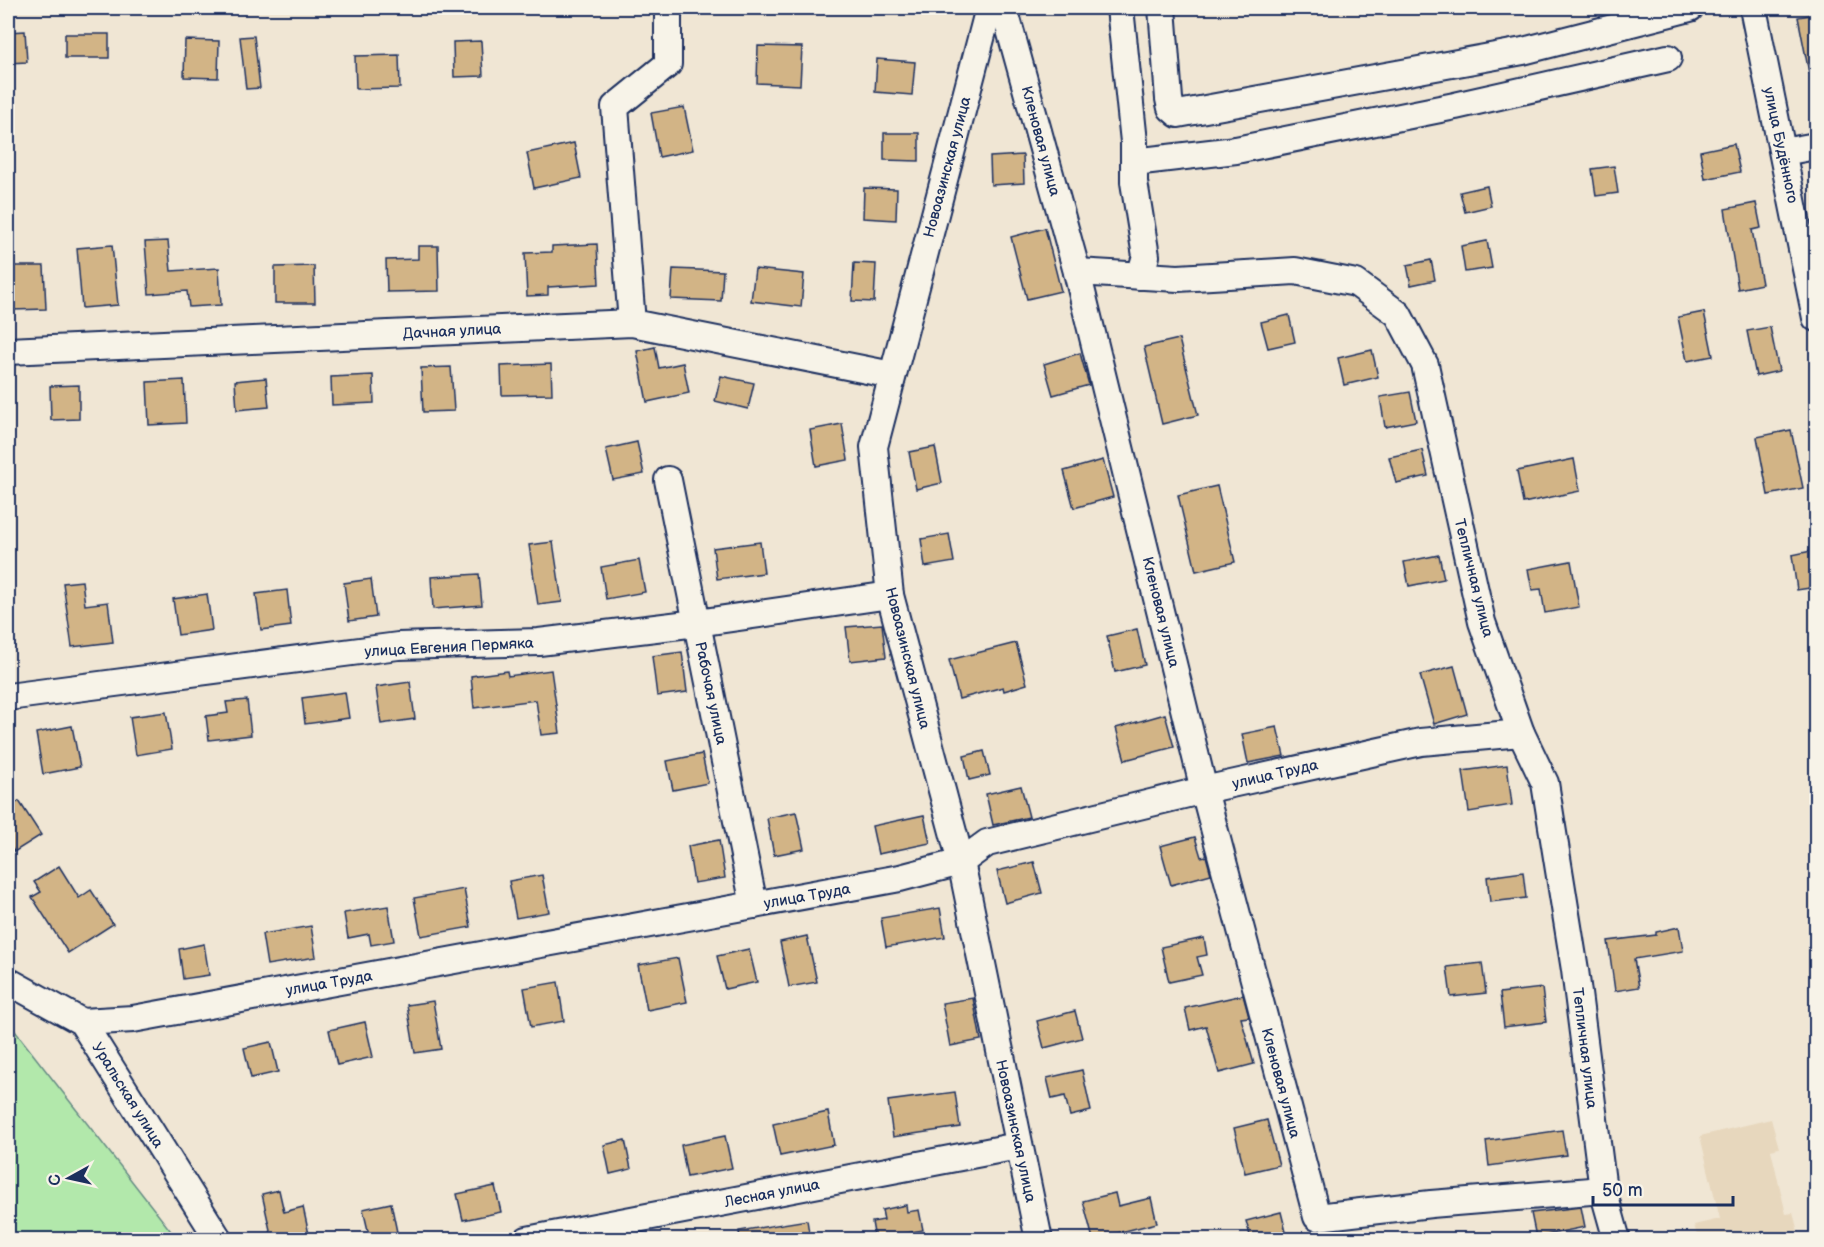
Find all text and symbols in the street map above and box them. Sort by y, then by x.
street label: Кленовая улица [1017,84,1064,199]
street label: улица Будённого [1759,85,1802,205]
street label: Новоазинская улица [919,94,976,240]
street label: Дачная улица [402,319,502,344]
street label: Тепличная улица [1450,517,1497,640]
street label: Кленовая улица [1138,555,1183,670]
street label: Новоазинская улица [881,585,934,731]
street label: улица Евгения Пермяка [364,634,534,661]
street label: Рабочая улица [690,640,731,747]
street label: улица Труда [1230,755,1320,794]
street label: улица Труда [762,880,852,913]
street label: улица Труда [284,967,374,1000]
street label: Тепличная улица [1568,987,1601,1110]
street label: Кленовая улица [1257,1026,1304,1141]
street label: Уральская улица [87,1039,168,1152]
street label: Новоазинская улица [991,1058,1040,1204]
north arrow [39,1148,99,1208]
scale bar [1593,1169,1732,1207]
text: С [45,1173,66,1187]
street label: Лесная улица [722,1175,821,1212]
text: 50 m [1602,1180,1643,1201]

